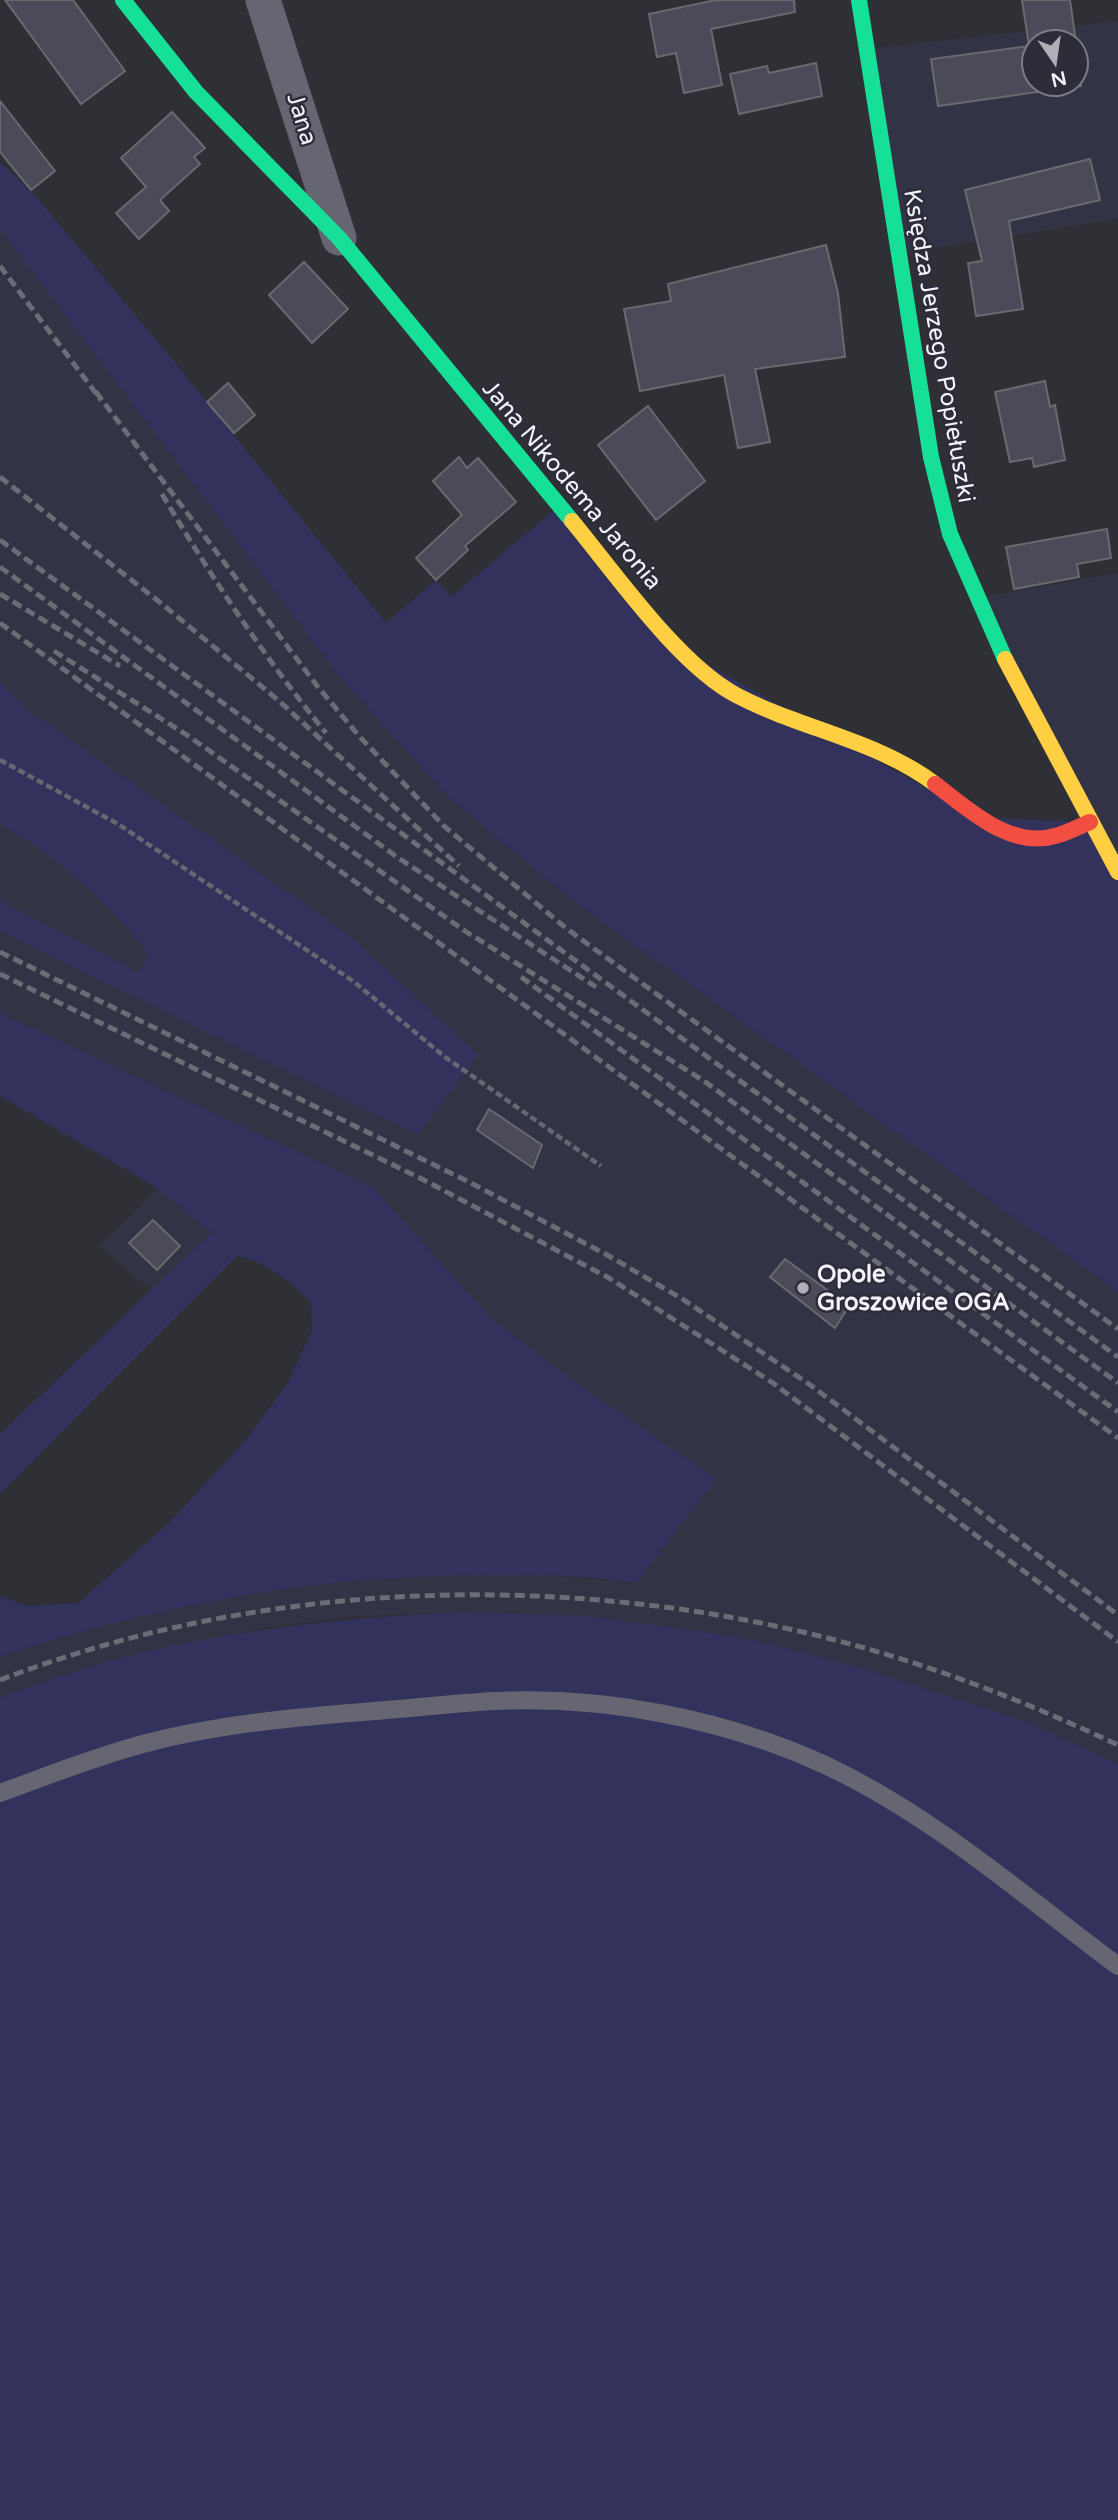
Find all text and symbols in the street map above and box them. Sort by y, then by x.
north arrow [1020,28,1090,98]
text: N [1049,66,1069,91]
street label: Jana [280,90,324,148]
street label: Księdza Jerzego Popiełuszki [897,187,981,505]
street label: Jana Nikodema Jaronia [476,375,668,595]
place label: Opole Groszowice OGA [817,1260,1010,1317]
marker: Opole Groszowice OGA [795,1280,811,1296]

